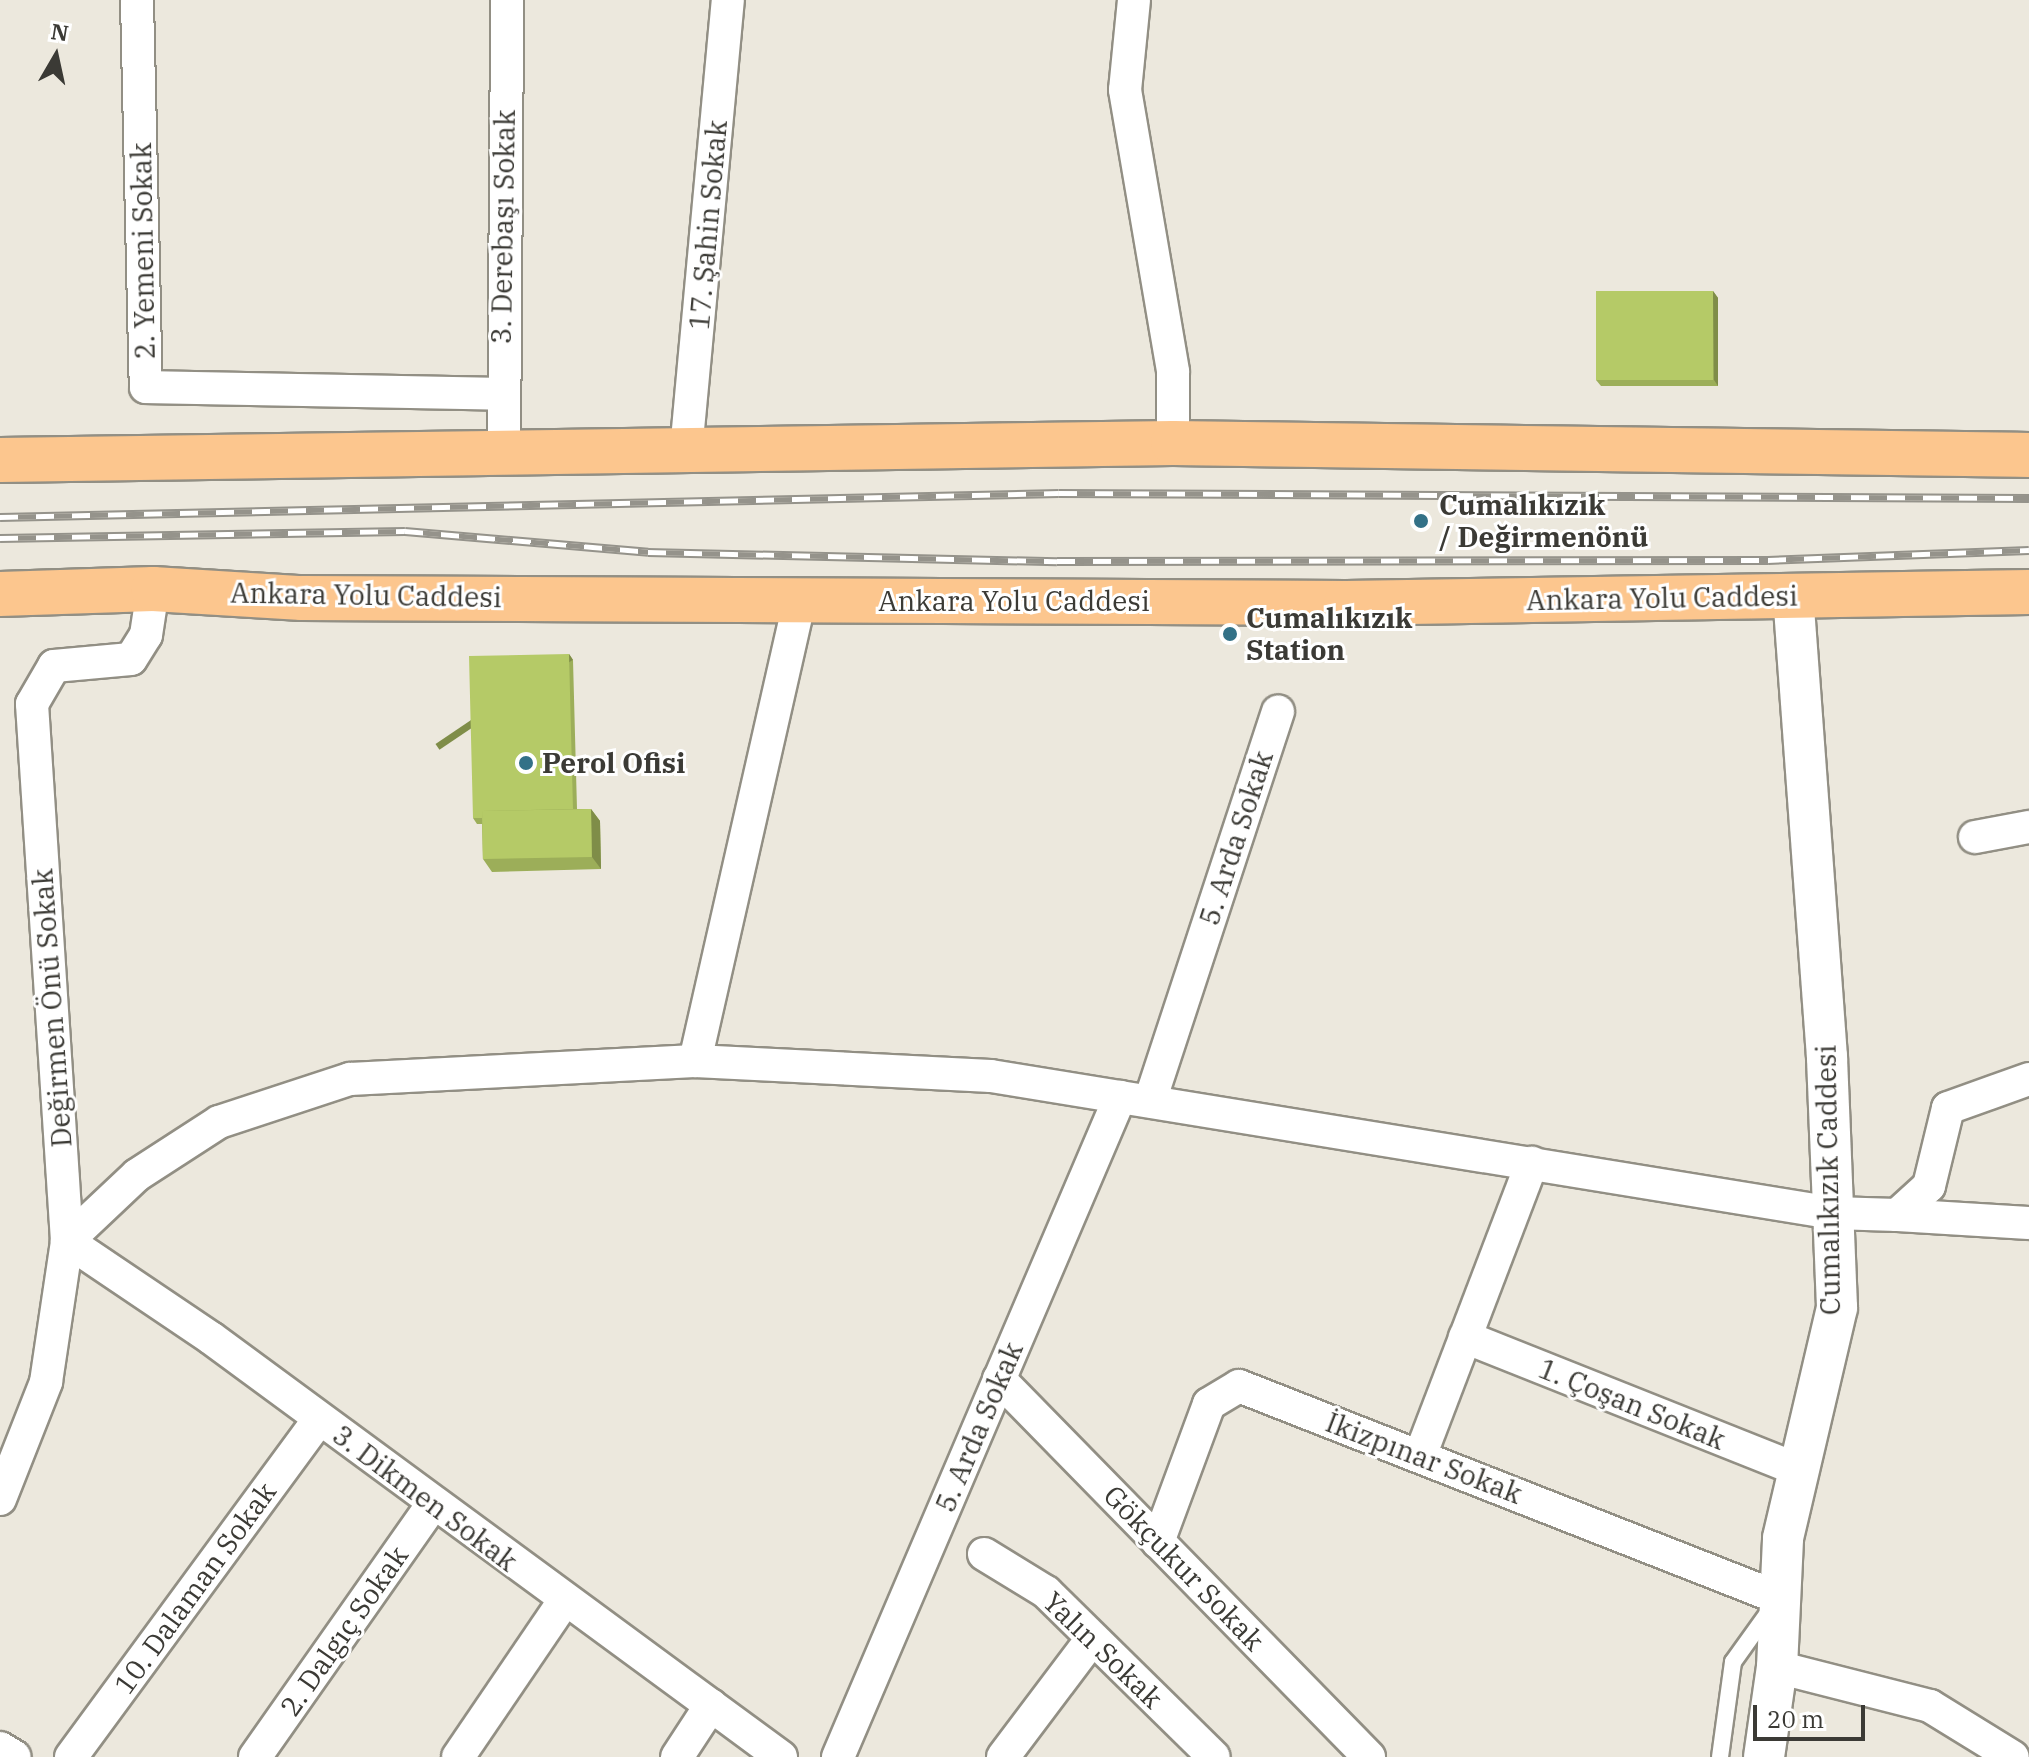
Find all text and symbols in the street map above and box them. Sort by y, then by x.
north arrow [16,16,96,96]
text: N [49,16,71,47]
street label: 3. Derebaşı Sokak [484,109,522,345]
street label: 17. Şahin Sokak [682,119,734,331]
street label: 2. Yemeni Sokak [124,142,162,360]
place label: Cumalıkızık / Değirmenönü [1439,488,1648,554]
marker: Cumalıkızık / Değirmenönü [1410,510,1432,532]
street label: Ankara Yolu Caddesi [230,576,502,614]
street label: Ankara Yolu Caddesi [1526,579,1798,617]
street label: Ankara Yolu Caddesi [878,584,1150,618]
place label: Cumalıkızık Station [1246,601,1412,667]
marker: Cumalıkızık Station [1221,625,1239,643]
place label: Perol Ofisi [542,746,685,780]
street label: 5. Arda Sokak [1192,747,1280,929]
marker: Perol Ofisi [517,754,535,772]
street label: Değirmen Önü Sokak [25,867,79,1149]
street label: Cumalıkızık Caddesi [1809,1044,1847,1316]
street label: 5. Arda Sokak [928,1337,1030,1517]
street label: 1. Çoşan Sokak [1534,1351,1730,1457]
street label: İkizpınar Sokak [1321,1405,1527,1511]
street label: 3. Dikmen Sokak [326,1418,524,1578]
street label: 10. Dalaman Sokak [107,1476,283,1700]
street label: Gökçukur Sokak [1097,1479,1271,1657]
street label: 2. Dalgıç Sokak [273,1540,415,1722]
street label: Yalın Sokak [1036,1585,1170,1715]
scale bar [1757,1689,1869,1739]
text: 20 m [1767,1703,1824,1735]

